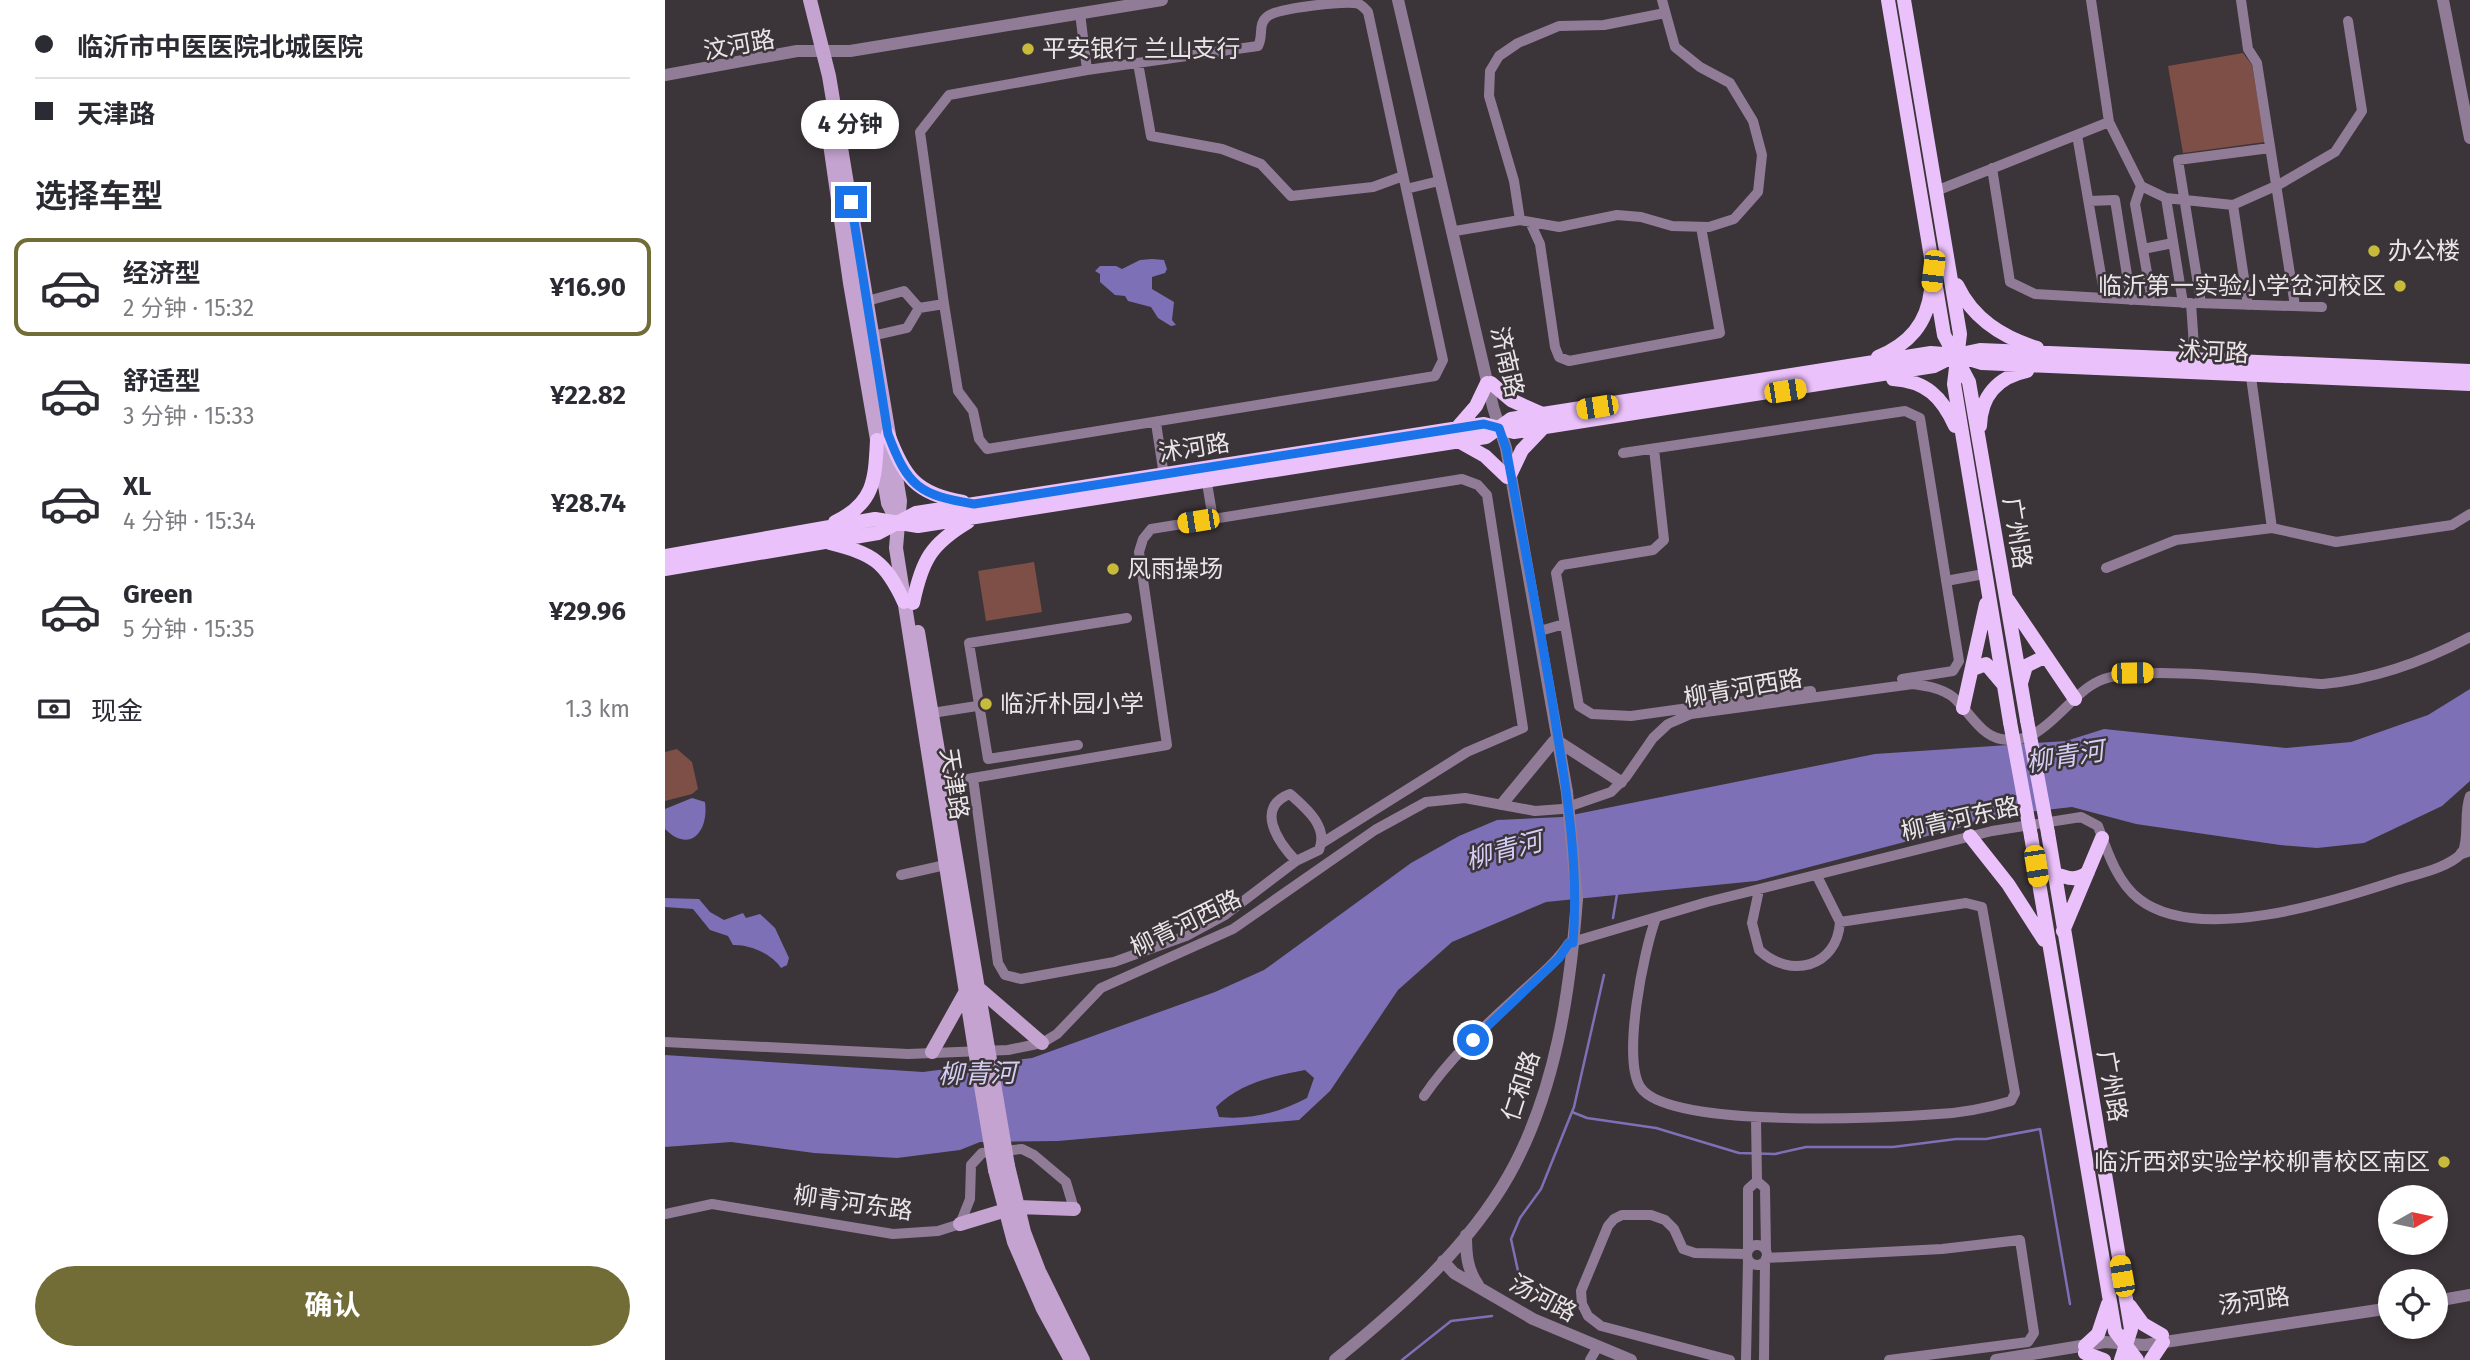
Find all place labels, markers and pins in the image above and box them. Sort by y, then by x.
place label: 平安银行 兰山支行 [1042,35,1240,63]
marker: 平安银行 兰山支行 [1020,41,1036,57]
place label: 办公楼 [2388,237,2460,265]
marker: 办公楼 [2366,243,2382,259]
place label: 临沂第一实验小学岔河校区 [2098,272,2386,300]
marker: 临沂第一实验小学岔河校区 [2392,278,2408,294]
place label: 风雨操场 [1127,555,1223,583]
marker: 风雨操场 [1105,561,1121,577]
place label: 临沂朴园小学 [1000,690,1144,718]
marker: 临沂朴园小学 [978,696,994,712]
place label: 临沂西郊实验学校柳青校区南区 [2094,1148,2430,1176]
marker: 临沂西郊实验学校柳青校区南区 [2436,1154,2452,1170]

